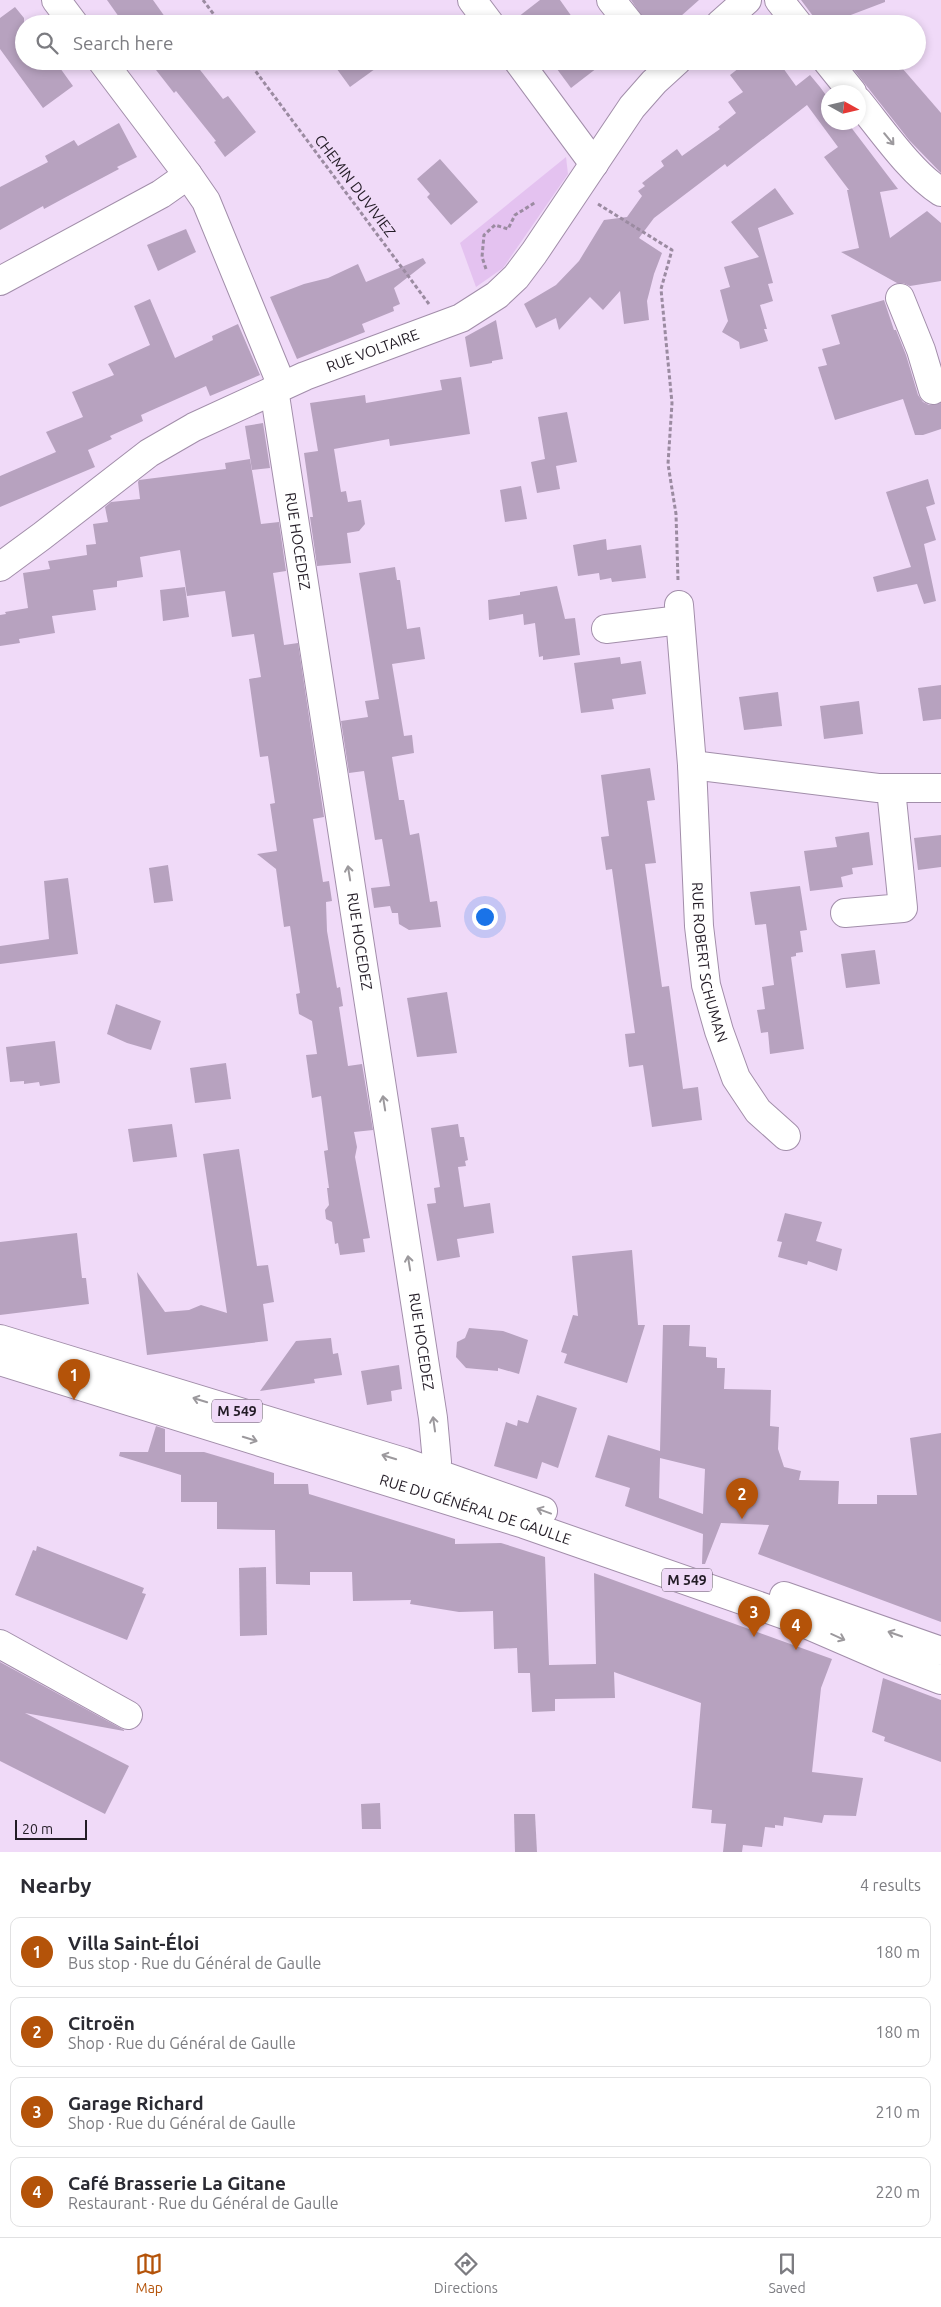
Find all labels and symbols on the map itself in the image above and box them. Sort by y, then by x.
north arrow [821,85,866,130]
street label: CHEMIN DUVIVIEZ [311,131,399,240]
one-way arrow [883,133,894,146]
street label: RUE VOLTAIRE [324,325,421,375]
street label: RUE HOCEDEZ [282,491,314,591]
one-way arrow [344,865,354,881]
street label: RUE ROBERT SCHUMAN [689,882,731,1045]
street label: RUE HOCEDEZ [344,891,376,991]
your location [472,904,498,930]
one-way arrow [379,1095,389,1111]
one-way arrow [404,1256,414,1272]
street label: RUE HOCEDEZ [406,1292,438,1392]
pin: 1 [58,1359,90,1400]
one-way arrow [192,1394,208,1404]
road number: M 549 [212,1400,262,1422]
one-way arrow [429,1416,439,1432]
one-way arrow [241,1434,257,1444]
one-way arrow [381,1452,397,1462]
street label: RUE DU GÉNÉRAL DE GAULLE [378,1471,573,1548]
pin: 2 [726,1478,758,1519]
one-way arrow [536,1506,552,1515]
road number: M 549 [662,1568,712,1592]
pin: 3 [738,1596,770,1637]
pin: 4 [780,1609,812,1650]
one-way arrow [887,1629,903,1639]
one-way arrow [830,1633,845,1643]
scale bar [15,1817,88,1840]

